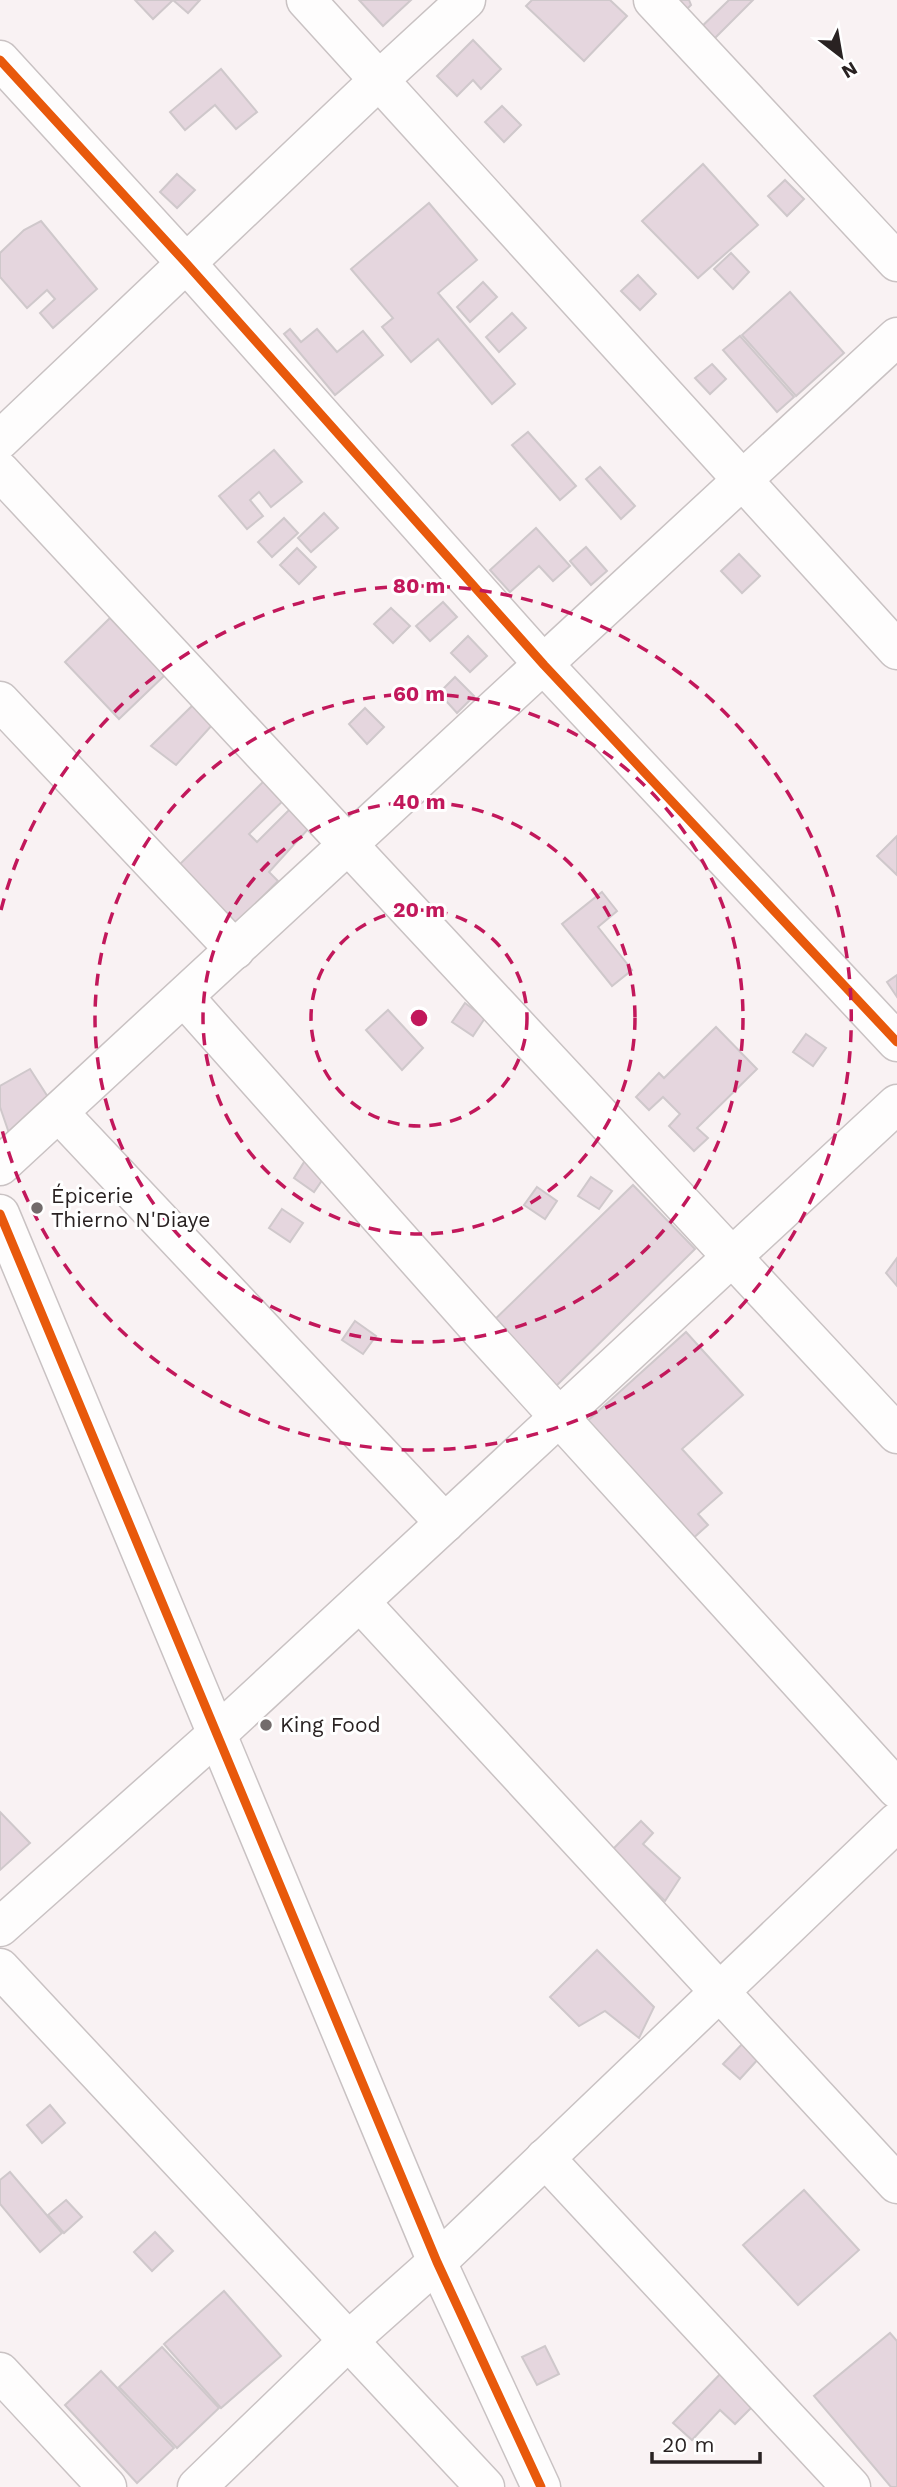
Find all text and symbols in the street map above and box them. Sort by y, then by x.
north arrow [806,21,876,91]
text: N [838,57,861,84]
text: 80 m [393,573,445,598]
text: 60 m [393,681,445,706]
text: 40 m [393,789,445,814]
text: 20 m [393,897,445,922]
centre of rings [407,1006,431,1030]
place label: Épicerie Thierno N'Diaye [51,1183,210,1232]
marker: Épicerie Thierno N'Diaye [29,1200,45,1216]
place label: King Food [280,1712,381,1737]
marker: King Food [258,1717,274,1733]
scale bar [652,2420,760,2464]
text: 20 m [662,2432,714,2457]

